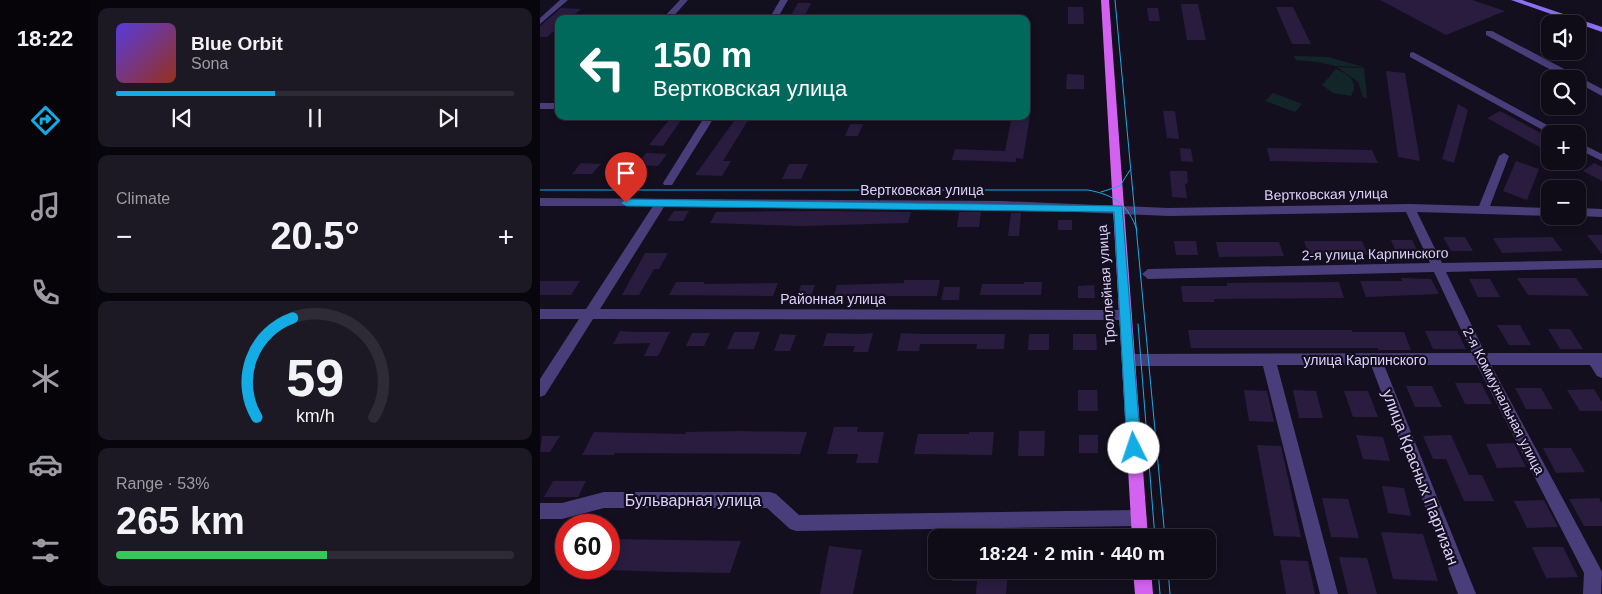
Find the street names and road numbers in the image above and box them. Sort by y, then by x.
street label: Вертковская улица [860,182,984,198]
street label: Вертковская улица [1264,185,1388,203]
street label: Троллейная улица [1094,224,1118,346]
street label: 2-я улица Карпинского [1301,245,1449,263]
street label: Районная улица [780,291,886,307]
street label: 2-я Коммунальная улица [1460,325,1548,477]
street label: улица Карпинского [1304,352,1427,368]
street label: улица Красных Партизан [1379,387,1462,567]
street label: Бульварная улица [625,492,761,509]

